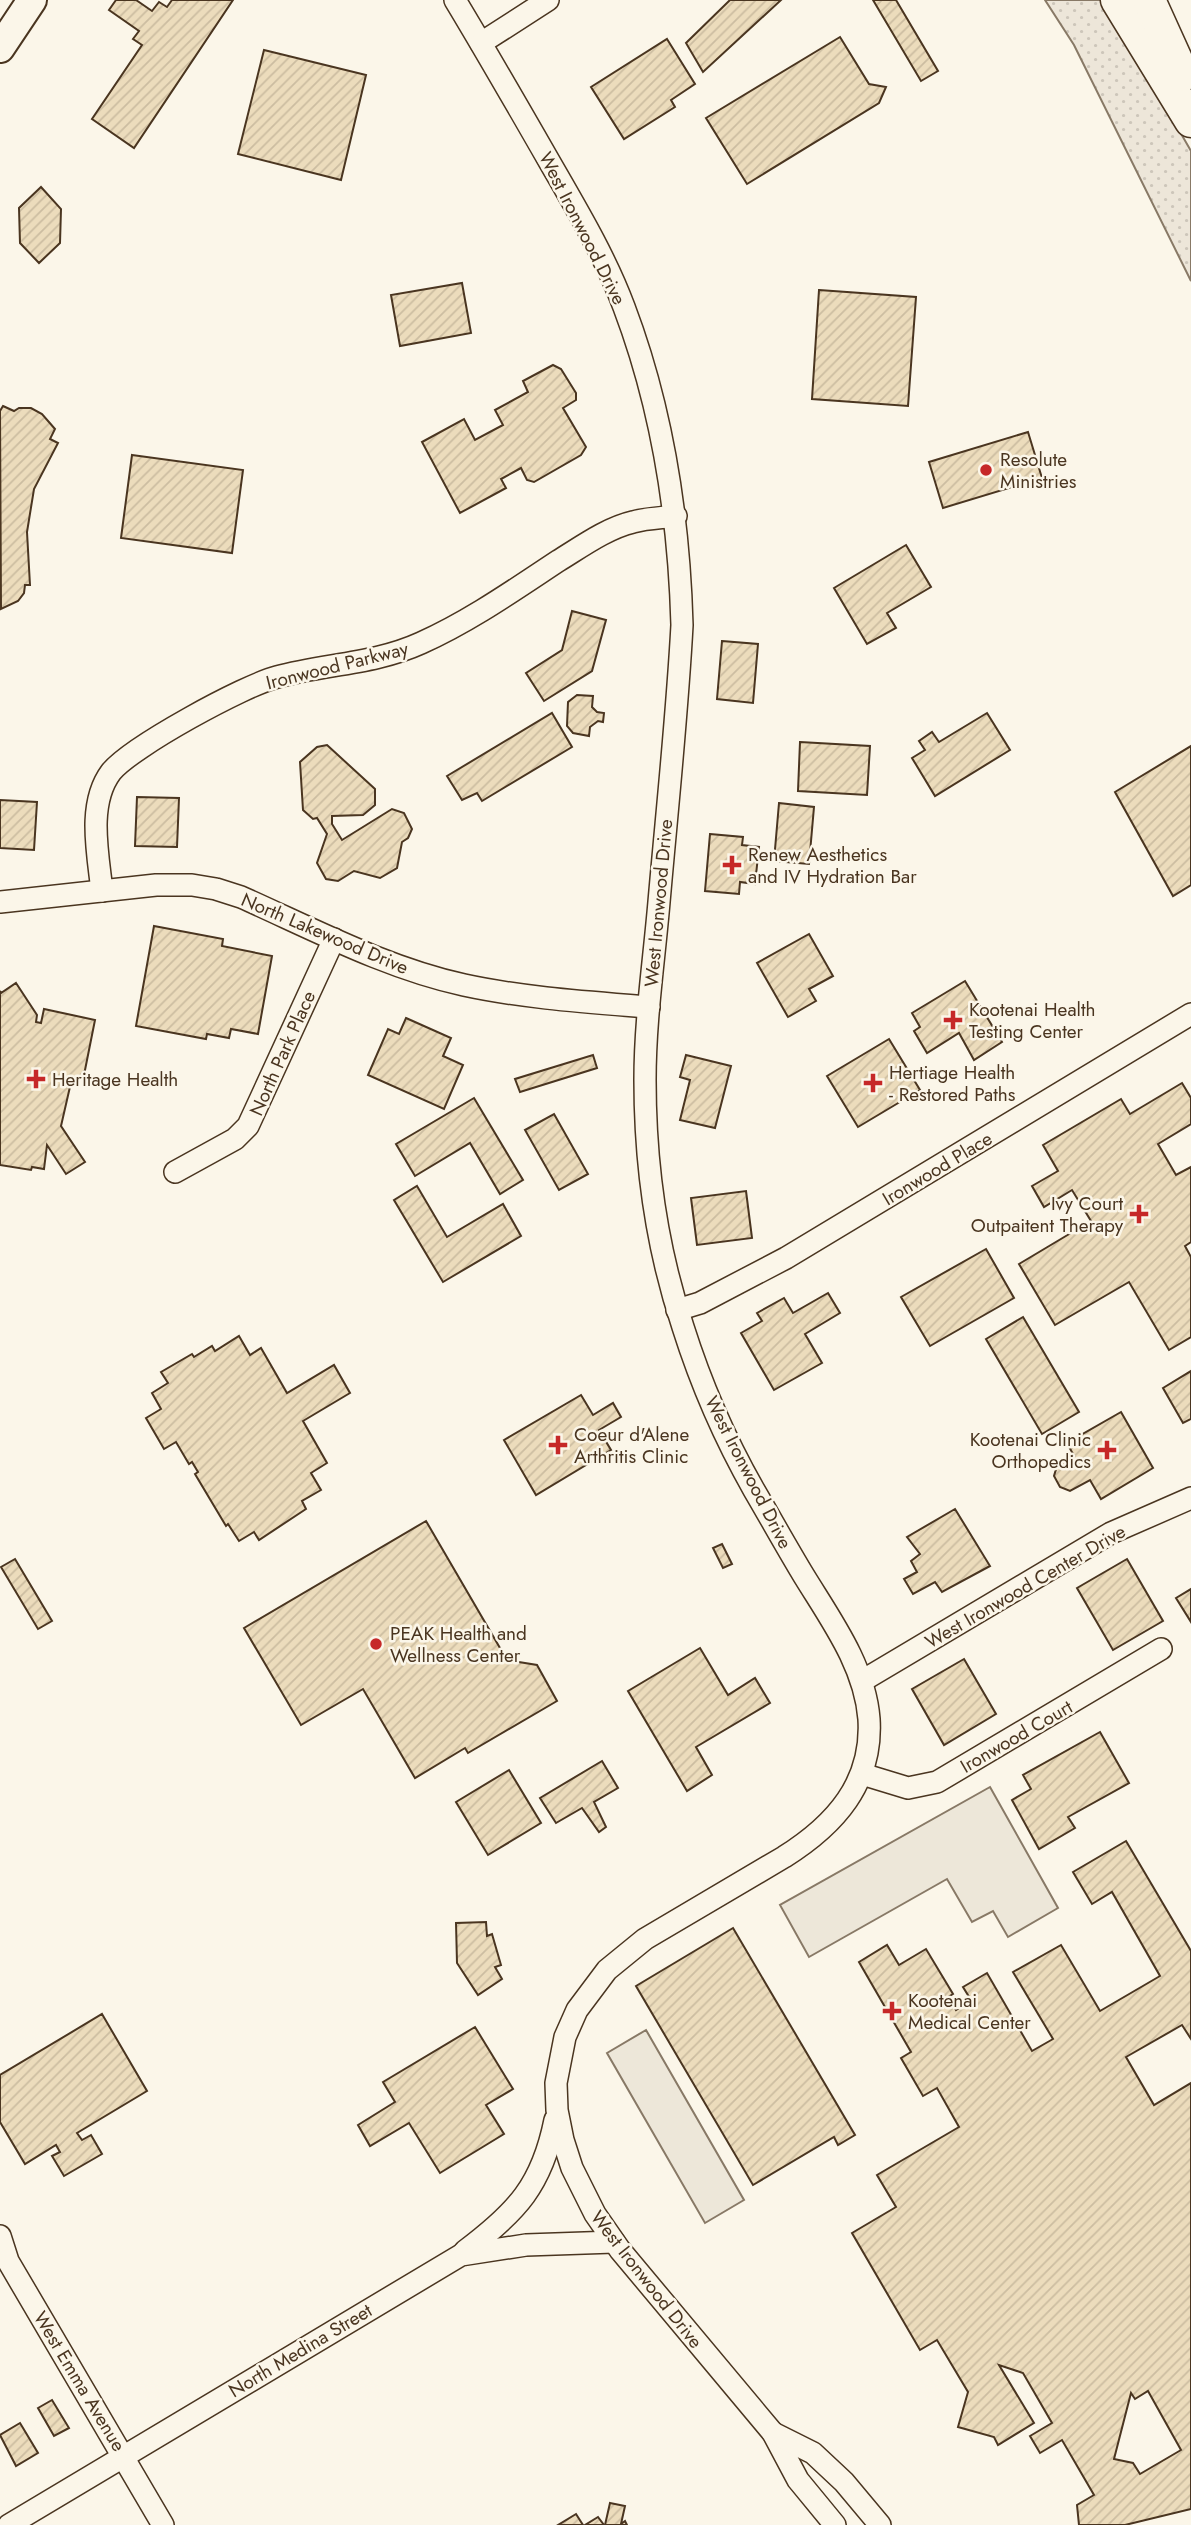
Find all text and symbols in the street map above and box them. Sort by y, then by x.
street label: West Ironwood Drive [532,147,633,310]
place label: Resolute Ministries [1000,446,1077,495]
marker: Resolute Ministries [978,462,994,478]
street label: Ironwood Parkway [263,635,412,696]
street label: West Ironwood Drive [638,818,679,988]
place label: Renew Aesthetics and IV Hydration Bar [748,841,917,890]
marker: Renew Aesthetics and IV Hydration Bar [722,855,742,875]
street label: North Lakewood Drive [237,886,413,981]
street label: North Park Place [243,986,322,1120]
place label: Kootenai Health Testing Center [969,996,1095,1045]
marker: Kootenai Health Testing Center [943,1010,963,1030]
place label: Hertiage Health - Restored Paths [889,1059,1016,1108]
place label: Heritage Health [52,1066,178,1093]
marker: Heritage Health [26,1069,46,1089]
marker: Hertiage Health - Restored Paths [863,1073,883,1093]
street label: Ironwood Place [877,1125,997,1212]
place label: Ivy Court Outpaitent Therapy [971,1190,1124,1239]
marker: Ivy Court Outpaitent Therapy [1129,1204,1149,1224]
street label: West Ironwood Drive [698,1391,799,1554]
place label: Coeur d'Alene Arthritis Clinic [574,1421,689,1470]
place label: Kootenai Clinic Orthopedics [970,1426,1091,1475]
marker: Coeur d'Alene Arthritis Clinic [548,1435,568,1455]
marker: Kootenai Clinic Orthopedics [1097,1440,1117,1460]
street label: West Ironwood Center Drive [920,1518,1131,1655]
place label: PEAK Health and Wellness Center [390,1620,527,1669]
marker: PEAK Health and Wellness Center [368,1636,384,1652]
street label: Ironwood Court [955,1693,1078,1779]
place label: Kootenai Medical Center [908,1987,1031,2036]
marker: Kootenai Medical Center [882,2001,902,2021]
street label: West Ironwood Drive [584,2205,709,2354]
street label: North Medina Street [223,2297,377,2404]
street label: West Emma Avenue [27,2306,132,2457]

